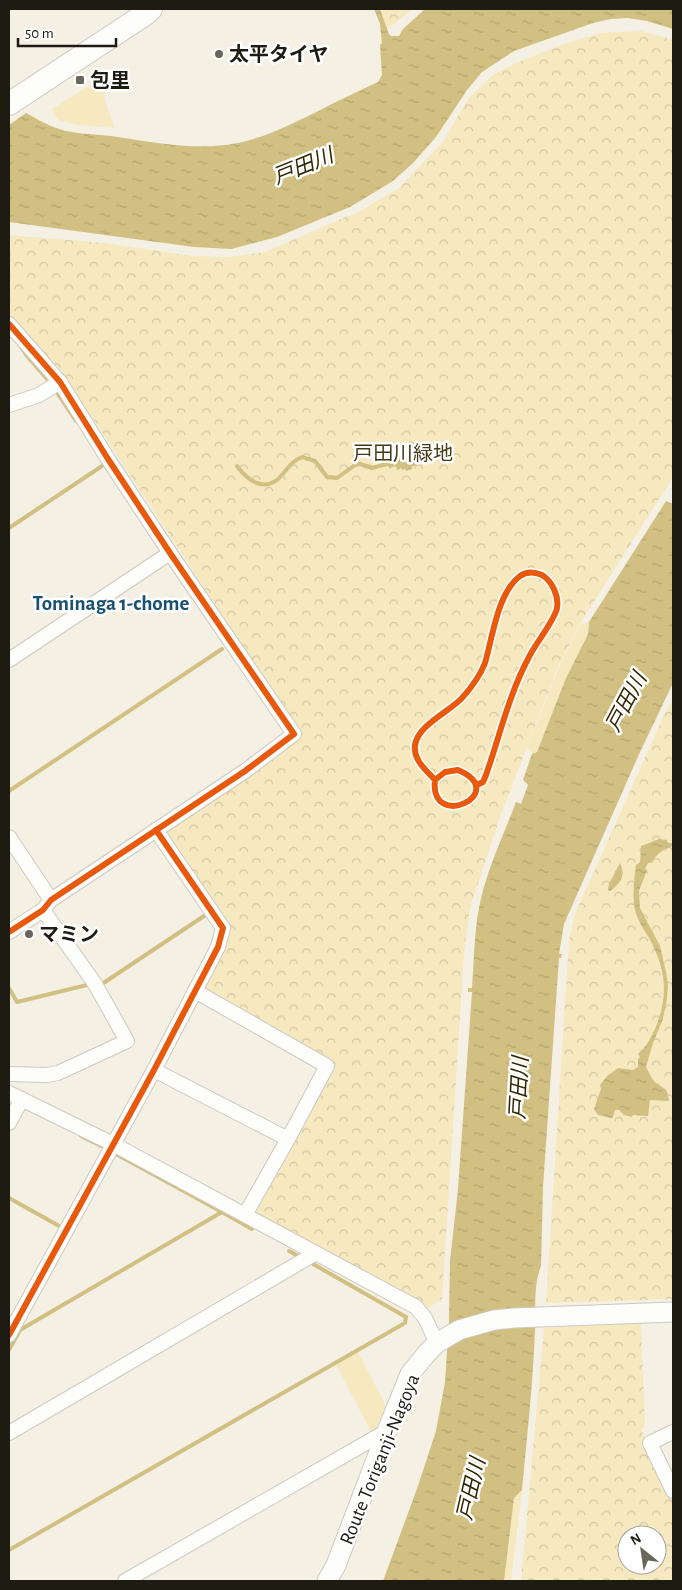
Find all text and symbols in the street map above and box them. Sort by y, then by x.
scale bar [18,15,115,47]
text: 50 m [25,26,54,41]
place label: 太平タイヤ [229,44,328,65]
marker: 太平タイヤ [213,48,225,60]
place label: 包里 [90,69,130,91]
marker: 包里 [74,74,86,86]
water label: 戸田川 [270,144,338,188]
park label: 戸田川緑地 [353,443,453,464]
district label: Tominaga 1-chome [33,593,190,614]
water label: 戸田川 [602,668,651,735]
place label: マミン [39,925,99,945]
marker: マミン [23,928,35,940]
water label: 戸田川 [507,1054,532,1120]
street label: Route Toriganji-Nagoya [337,1371,423,1548]
water label: 戸田川 [454,1454,489,1522]
north arrow [617,1525,667,1575]
text: N [628,1531,644,1548]

